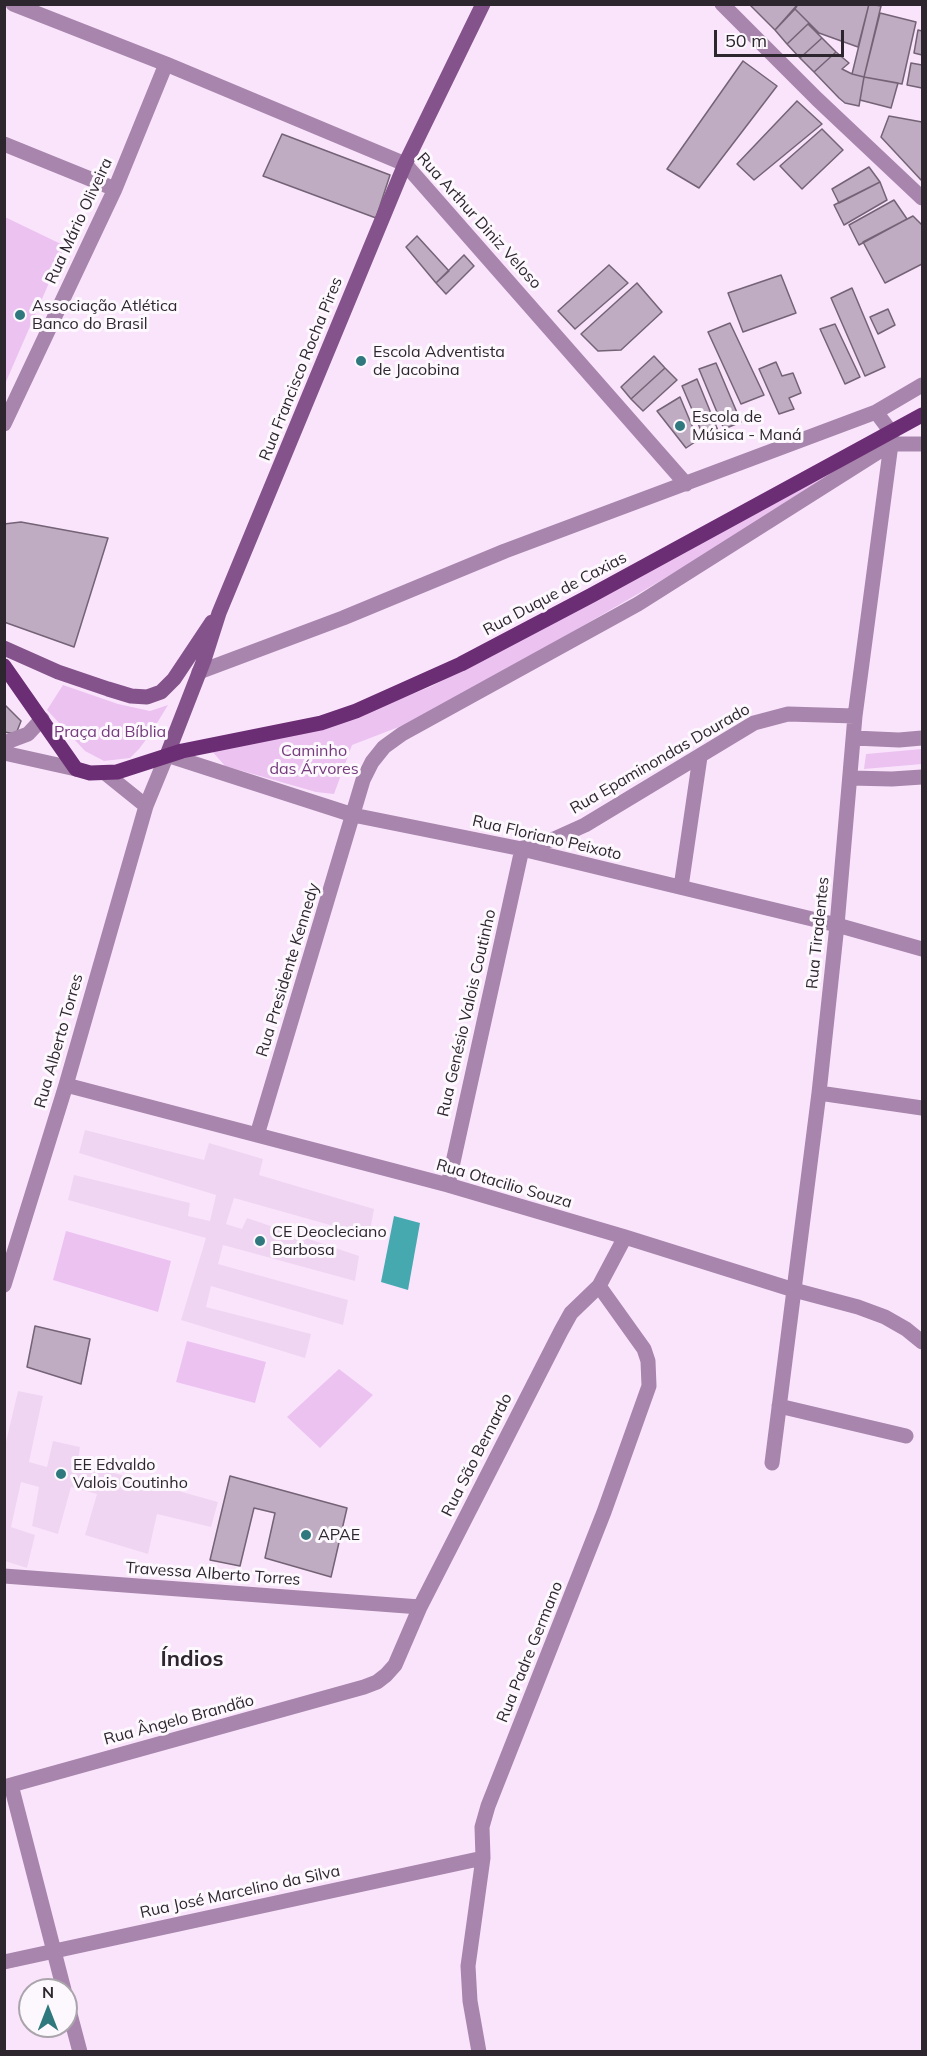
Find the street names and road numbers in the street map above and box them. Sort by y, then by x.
street label: Rua Arthur Diniz Veloso [413,149,545,293]
street label: Rua Mário Oliveira [41,155,117,287]
street label: Rua Francisco Rocha Pires [255,275,347,463]
street label: Rua Duque de Caxias [480,548,630,640]
street label: Rua Epaminondas Dourado [567,700,753,818]
street label: Rua Floriano Peixoto [471,811,623,865]
street label: Rua Tiradentes [803,876,833,990]
street label: Rua Presidente Kennedy [252,881,324,1059]
street label: Rua Genésio Valois Coutinho [434,907,500,1119]
street label: Rua Alberto Torres [31,972,87,1110]
street label: Rua Otacilio Souza [434,1155,574,1213]
street label: Rua São Bernardo [438,1390,516,1520]
street label: Travessa Alberto Torres [125,1558,301,1590]
street label: Rua Padre Germano [493,1579,567,1725]
street label: Rua Ângelo Brandão [102,1691,256,1749]
street label: Rua José Marcelino da Silva [138,1861,342,1923]

